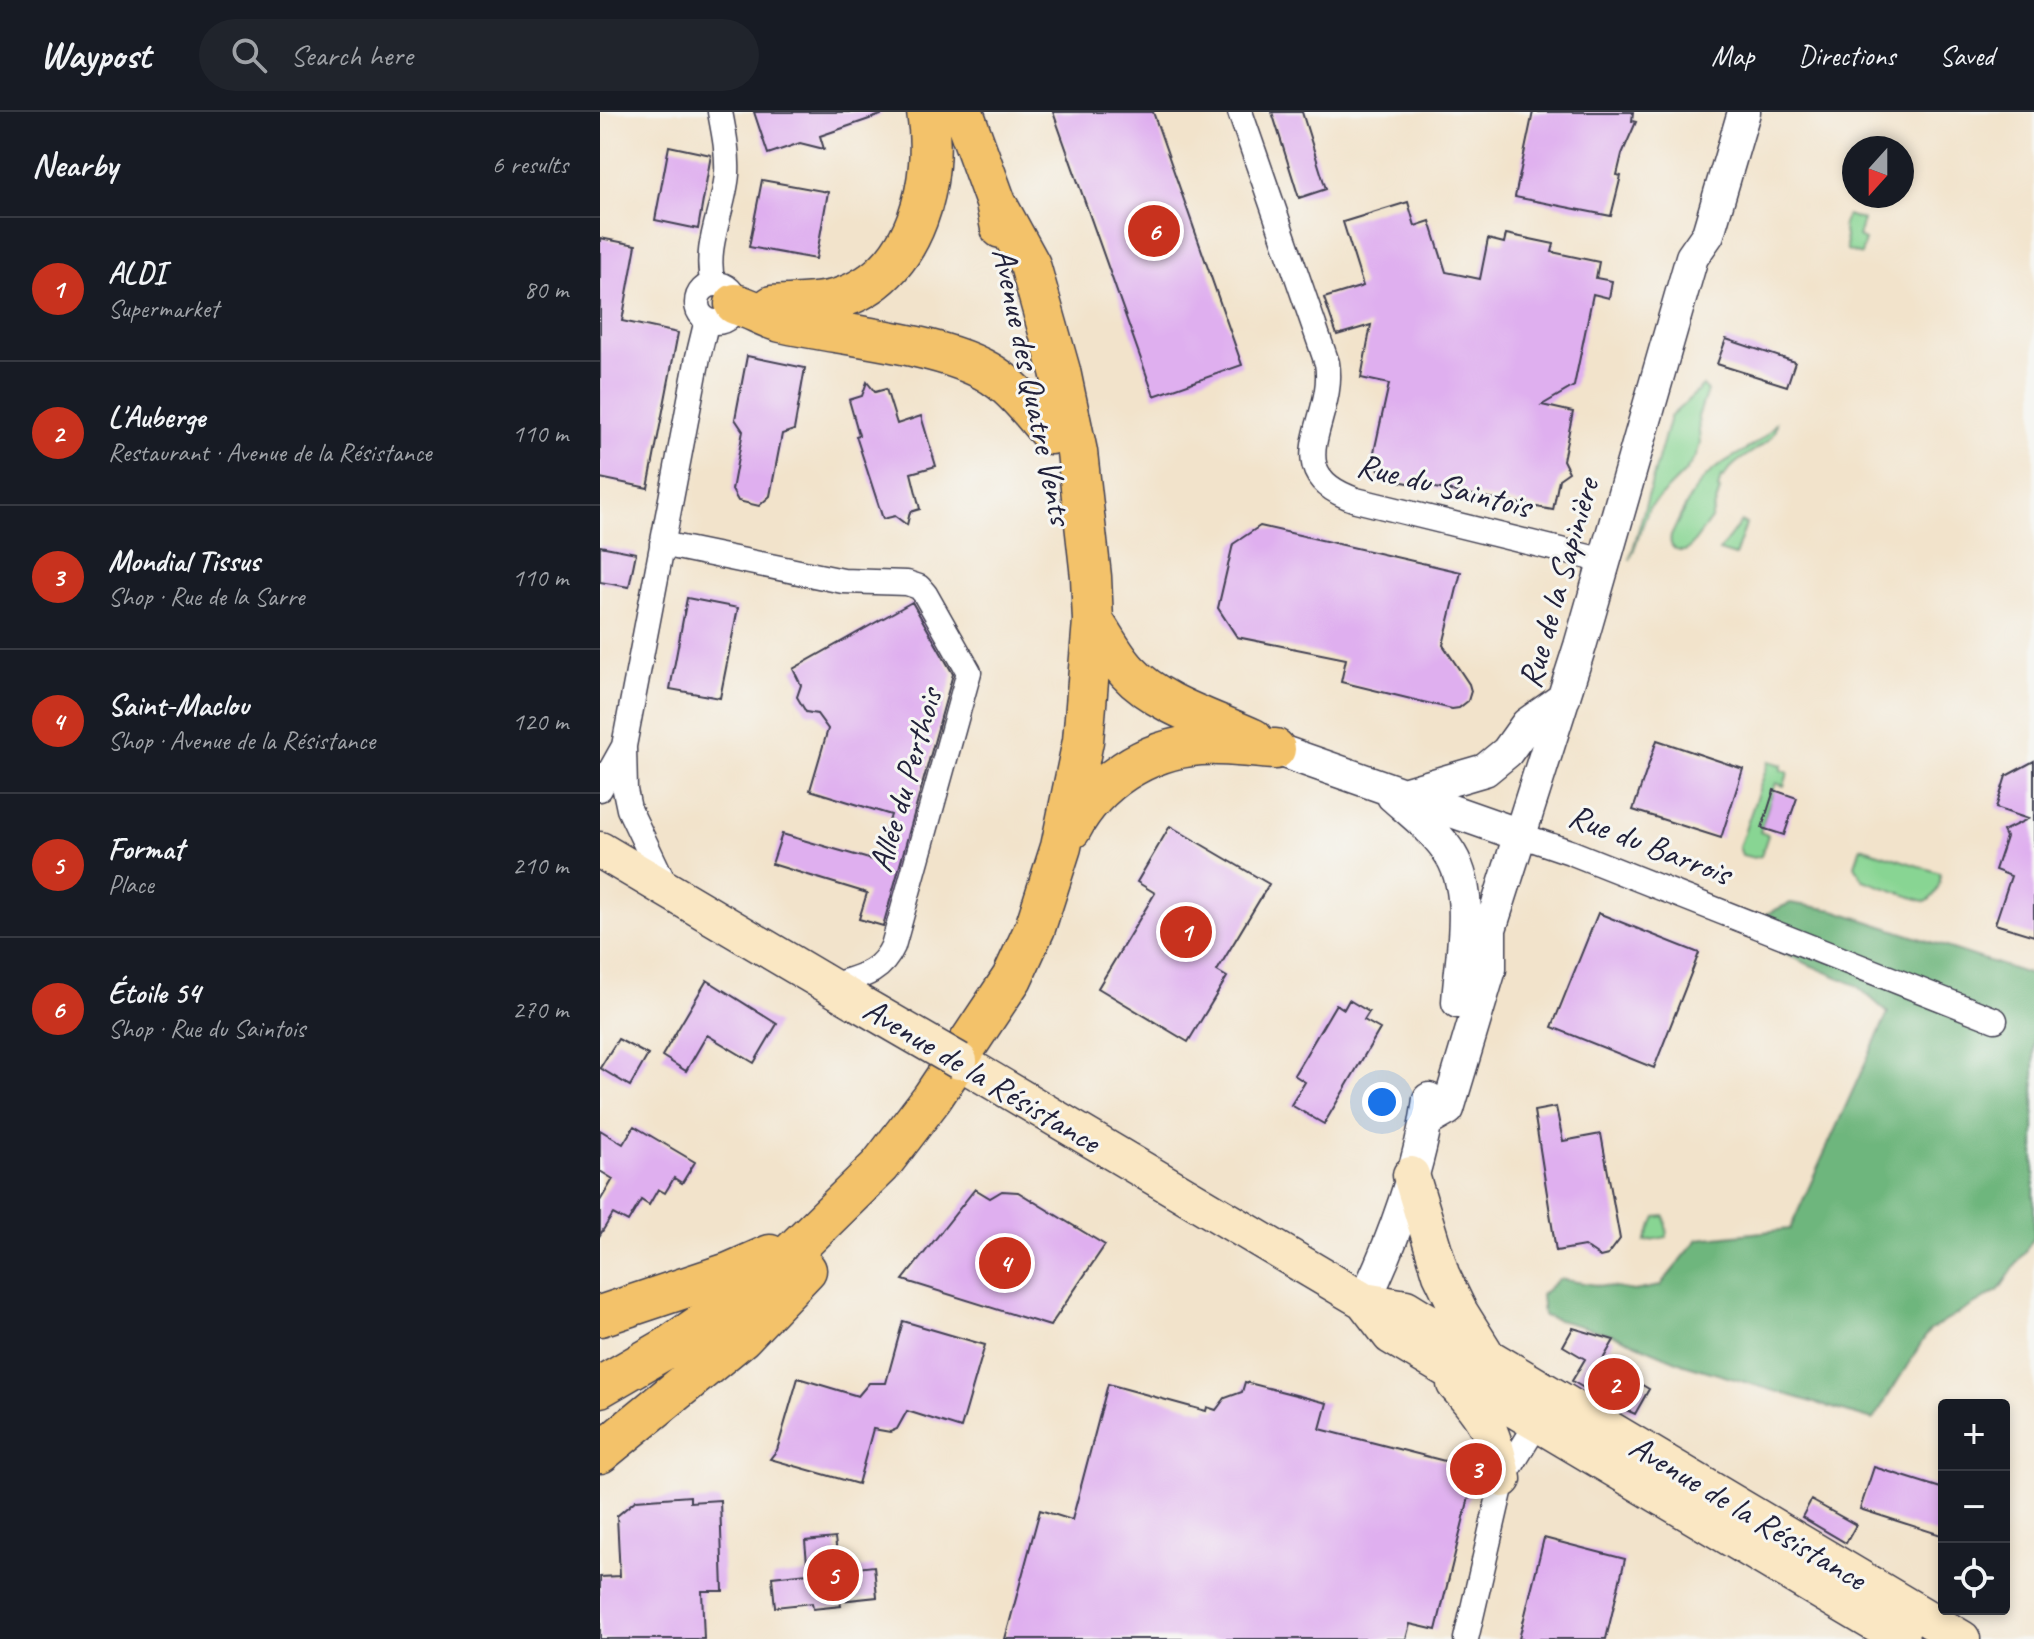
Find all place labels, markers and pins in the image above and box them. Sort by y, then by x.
pin: 6 [1128,201,1180,261]
pin: 1 [1160,902,1212,962]
pin: 4 [979,1233,1031,1293]
pin: 2 [1588,1354,1640,1414]
pin: 3 [1450,1439,1502,1499]
pin: 5 [807,1545,859,1605]

